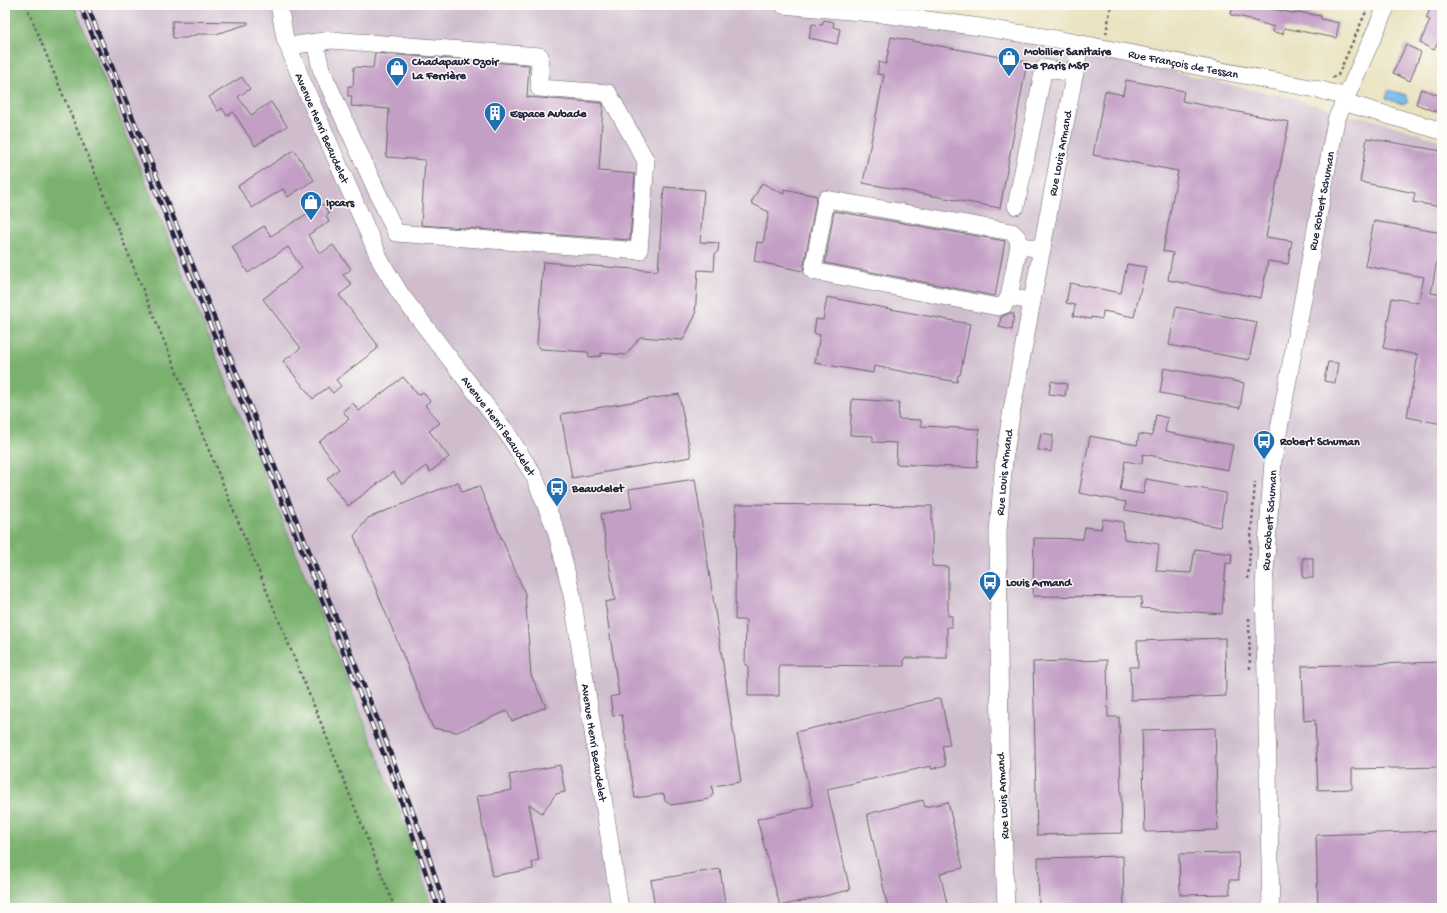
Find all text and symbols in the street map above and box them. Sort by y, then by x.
shop icon: Mobilier Sanitaire De Paris MSP [996,45,1022,78]
place label: Mobilier Sanitaire De Paris MSP [1023,46,1112,74]
street label: Rue François de Tessan [1127,48,1240,83]
shop icon: Chadapaux Ozoir La Ferrière [384,55,410,88]
place label: Chadapaux Ozoir La Ferrière [411,56,500,84]
street label: Avenue Henri Beaudelet [291,71,351,187]
building icon: Espace Aubade [482,100,508,133]
place label: Espace Aubade [509,108,587,122]
street label: Rue Louis Armand [1047,109,1077,198]
street label: Rue Robert Schuman [1307,150,1339,252]
shop icon: Ipcars [298,189,324,222]
place label: Ipcars [326,197,355,211]
street label: Avenue Henri Beaudelet [457,374,538,480]
street label: Rue Louis Armand [994,428,1018,516]
bus stop icon: Robert Schuman [1251,428,1277,461]
place label: Robert Schuman [1279,436,1360,450]
street label: Rue Robert Schuman [1260,469,1281,571]
bus stop icon: Beaudelet [544,475,570,508]
place label: Beaudelet [571,483,625,497]
bus stop icon: Louis Armand [977,569,1003,602]
place label: Louis Armand [1006,577,1073,591]
street label: Avenue Henri Beaudelet [577,683,609,804]
street label: Rue Louis Armand [995,751,1013,839]

